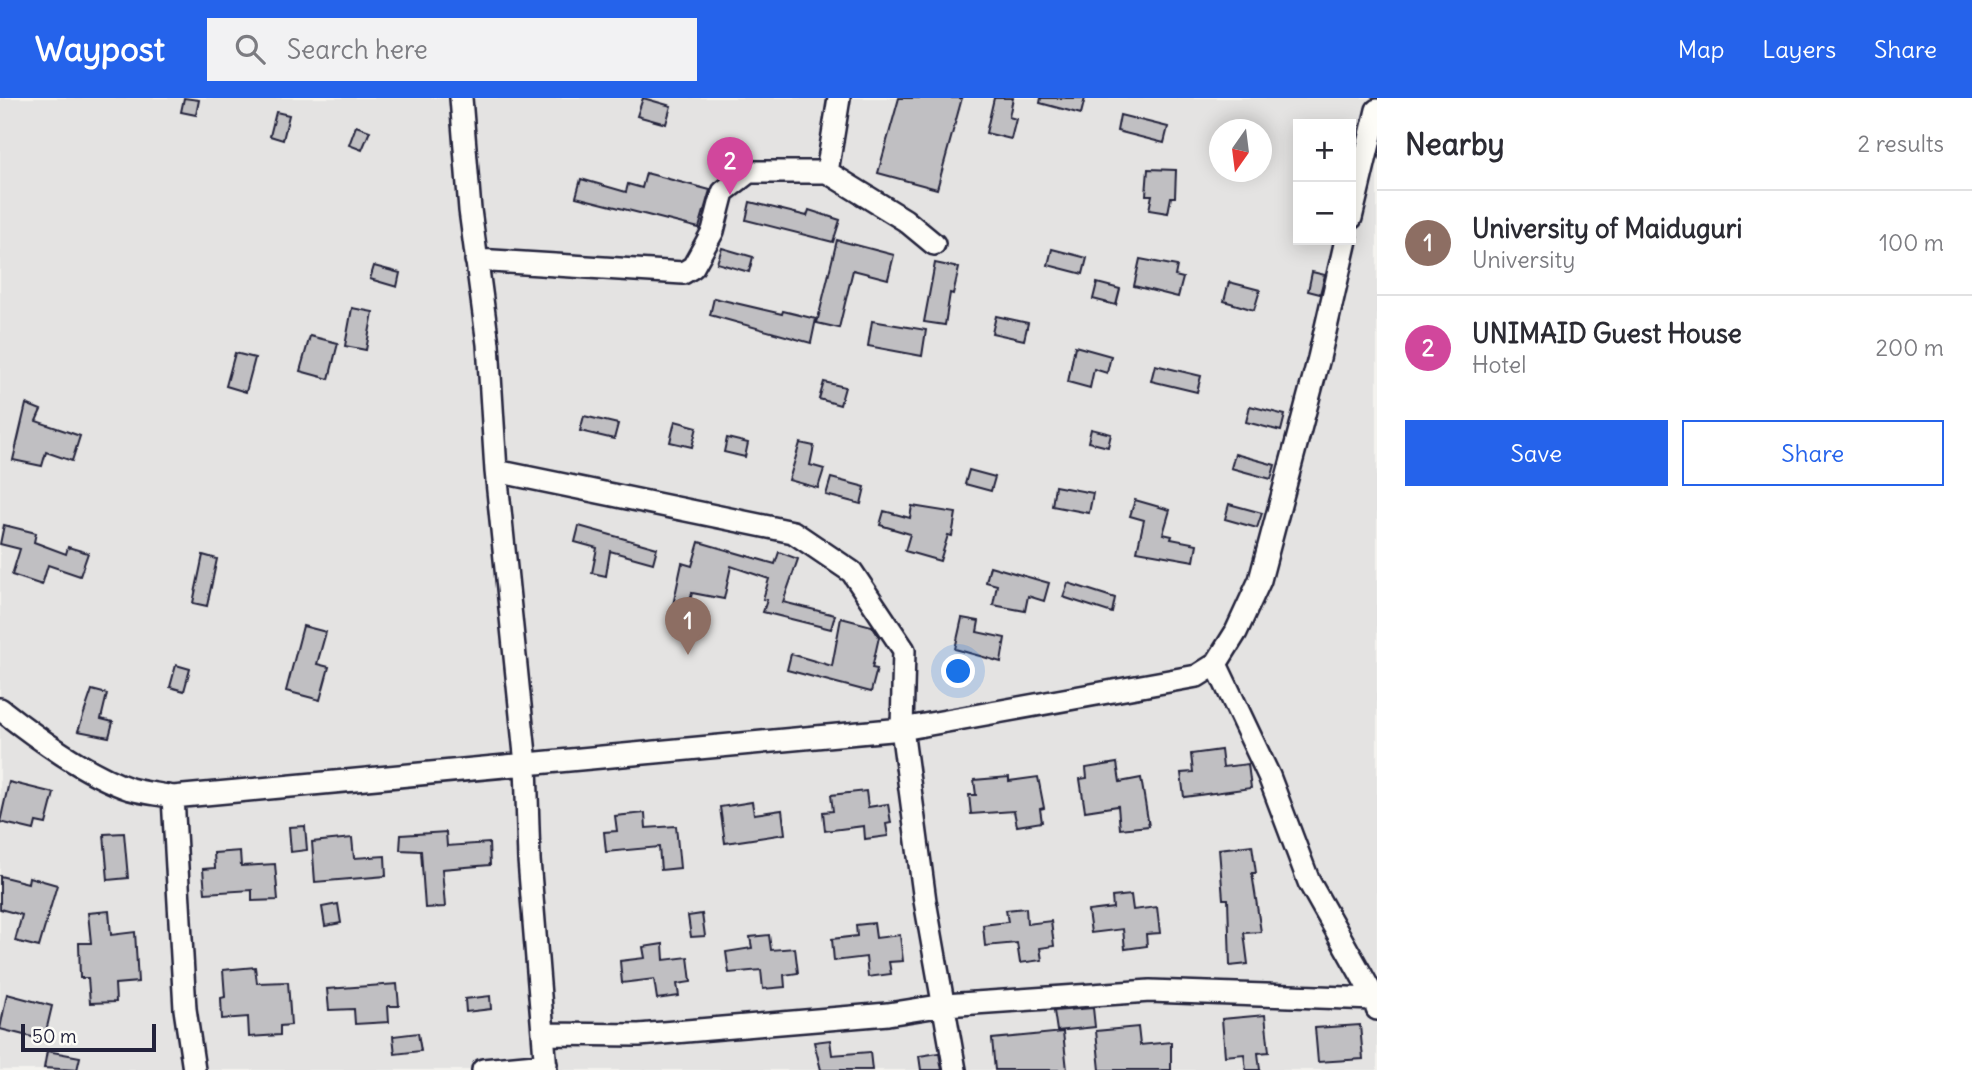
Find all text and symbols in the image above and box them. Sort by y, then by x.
search box [207,18,697,81]
text: Waypost [35,28,165,70]
icon: search [231,30,269,68]
text: Search here [287,33,428,66]
text: Map [1678,34,1724,64]
text: Layers [1762,34,1836,64]
text: Share [1874,34,1937,64]
north arrow [1209,119,1272,182]
map controls [1293,119,1356,245]
button: + [1293,119,1356,182]
text: Nearby [1405,125,1505,163]
text: 2 results [1858,129,1944,158]
pin: 2 [707,137,753,195]
button: − [1293,182,1356,245]
text: University of Maiduguri [1472,212,1742,245]
text: 1 [1423,228,1433,257]
text: 100 m [1879,228,1944,257]
text: University [1472,245,1575,274]
text: UNIMAID Guest House [1472,317,1742,350]
text: 2 [1422,333,1434,362]
text: 200 m [1875,333,1944,362]
text: Hotel [1472,350,1526,379]
button: Save [1405,420,1668,486]
button: Share [1682,420,1944,486]
pin: 1 [665,597,711,655]
your location [941,654,975,688]
scale bar [21,1021,156,1053]
text: 50 m [32,1024,77,1048]

